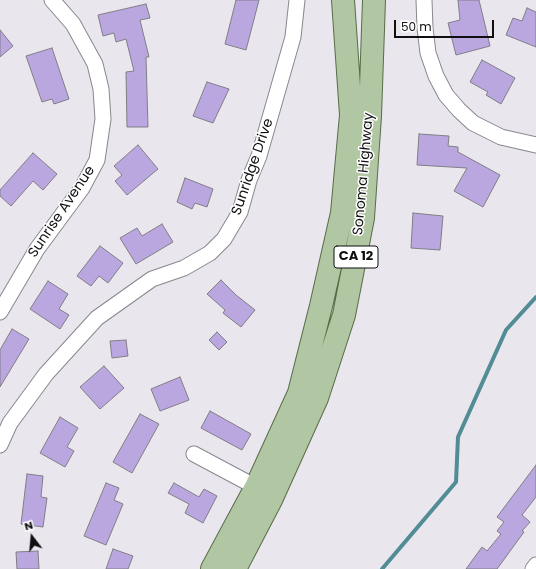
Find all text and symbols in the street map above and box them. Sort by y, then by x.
scale bar [396,12,496,38]
text: 50 m [401,18,432,35]
street label: Sonoma Highway [350,112,378,236]
street label: Sunridge Drive [229,116,277,218]
street label: Sunrise Avenue [25,163,99,261]
road number: CA 12 [334,246,378,268]
north arrow [12,517,52,557]
text: N [23,517,35,534]

